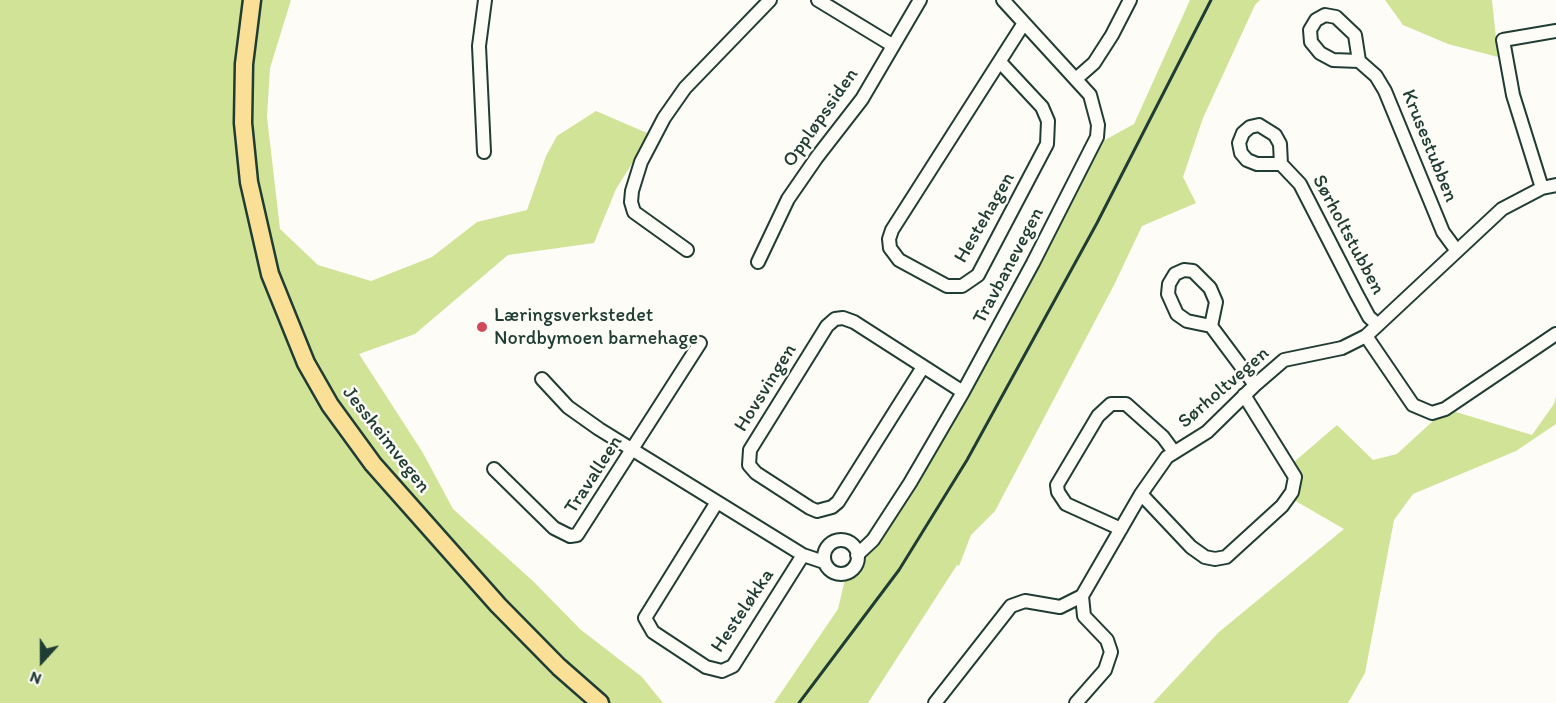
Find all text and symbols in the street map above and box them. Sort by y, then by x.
street label: Oppløpssiden [778,64,864,172]
street label: Krusestubben [1396,86,1462,206]
street label: Hestehagen [949,168,1021,268]
street label: Sørholtstubben [1306,171,1390,299]
street label: Travbanevegen [968,204,1050,328]
place label: Læringsverkstedet Nordbymoen barnehage [494,304,698,351]
marker: Læringsverkstedet Nordbymoen barnehage [475,320,489,334]
street label: Hovsvingen [730,340,802,436]
street label: Sørholtvegen [1173,342,1275,434]
street label: Jessheimvegen [337,382,435,498]
street label: Travalleen [560,431,628,519]
street label: Hesteløkka [706,564,780,658]
north arrow [12,631,72,691]
text: N [27,667,44,689]

